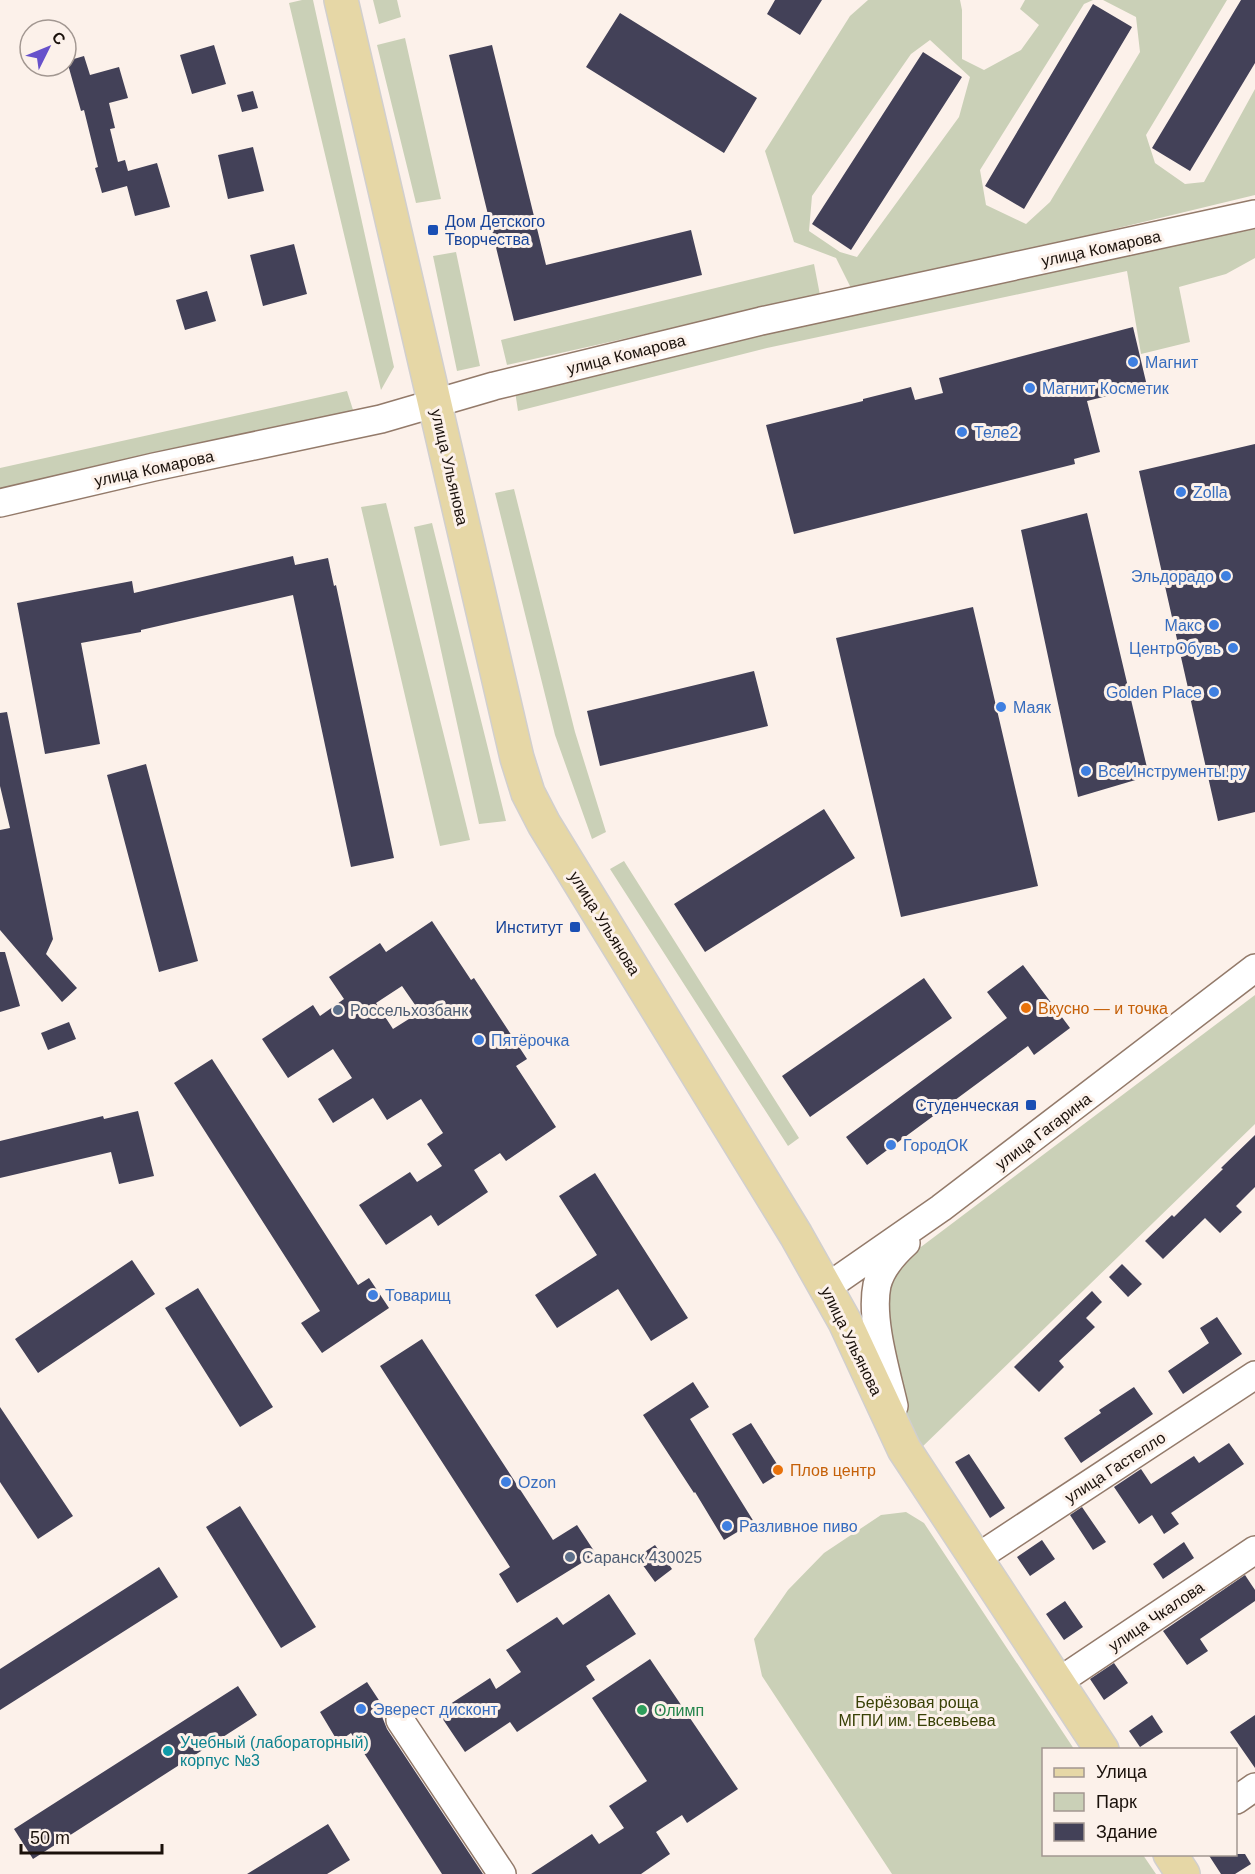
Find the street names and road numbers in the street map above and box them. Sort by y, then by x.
street label: улица Комарова [1040,228,1162,269]
street label: улица Комарова [565,332,687,377]
street label: улица Ульянова [428,407,471,527]
street label: улица Комарова [93,448,215,489]
street label: улица Ульянова [566,868,643,978]
street label: улица Гагарина [992,1090,1094,1173]
street label: улица Ульянова [818,1284,885,1398]
street label: улица Гастелло [1062,1429,1169,1506]
street label: улица Чкалова [1106,1578,1207,1654]

